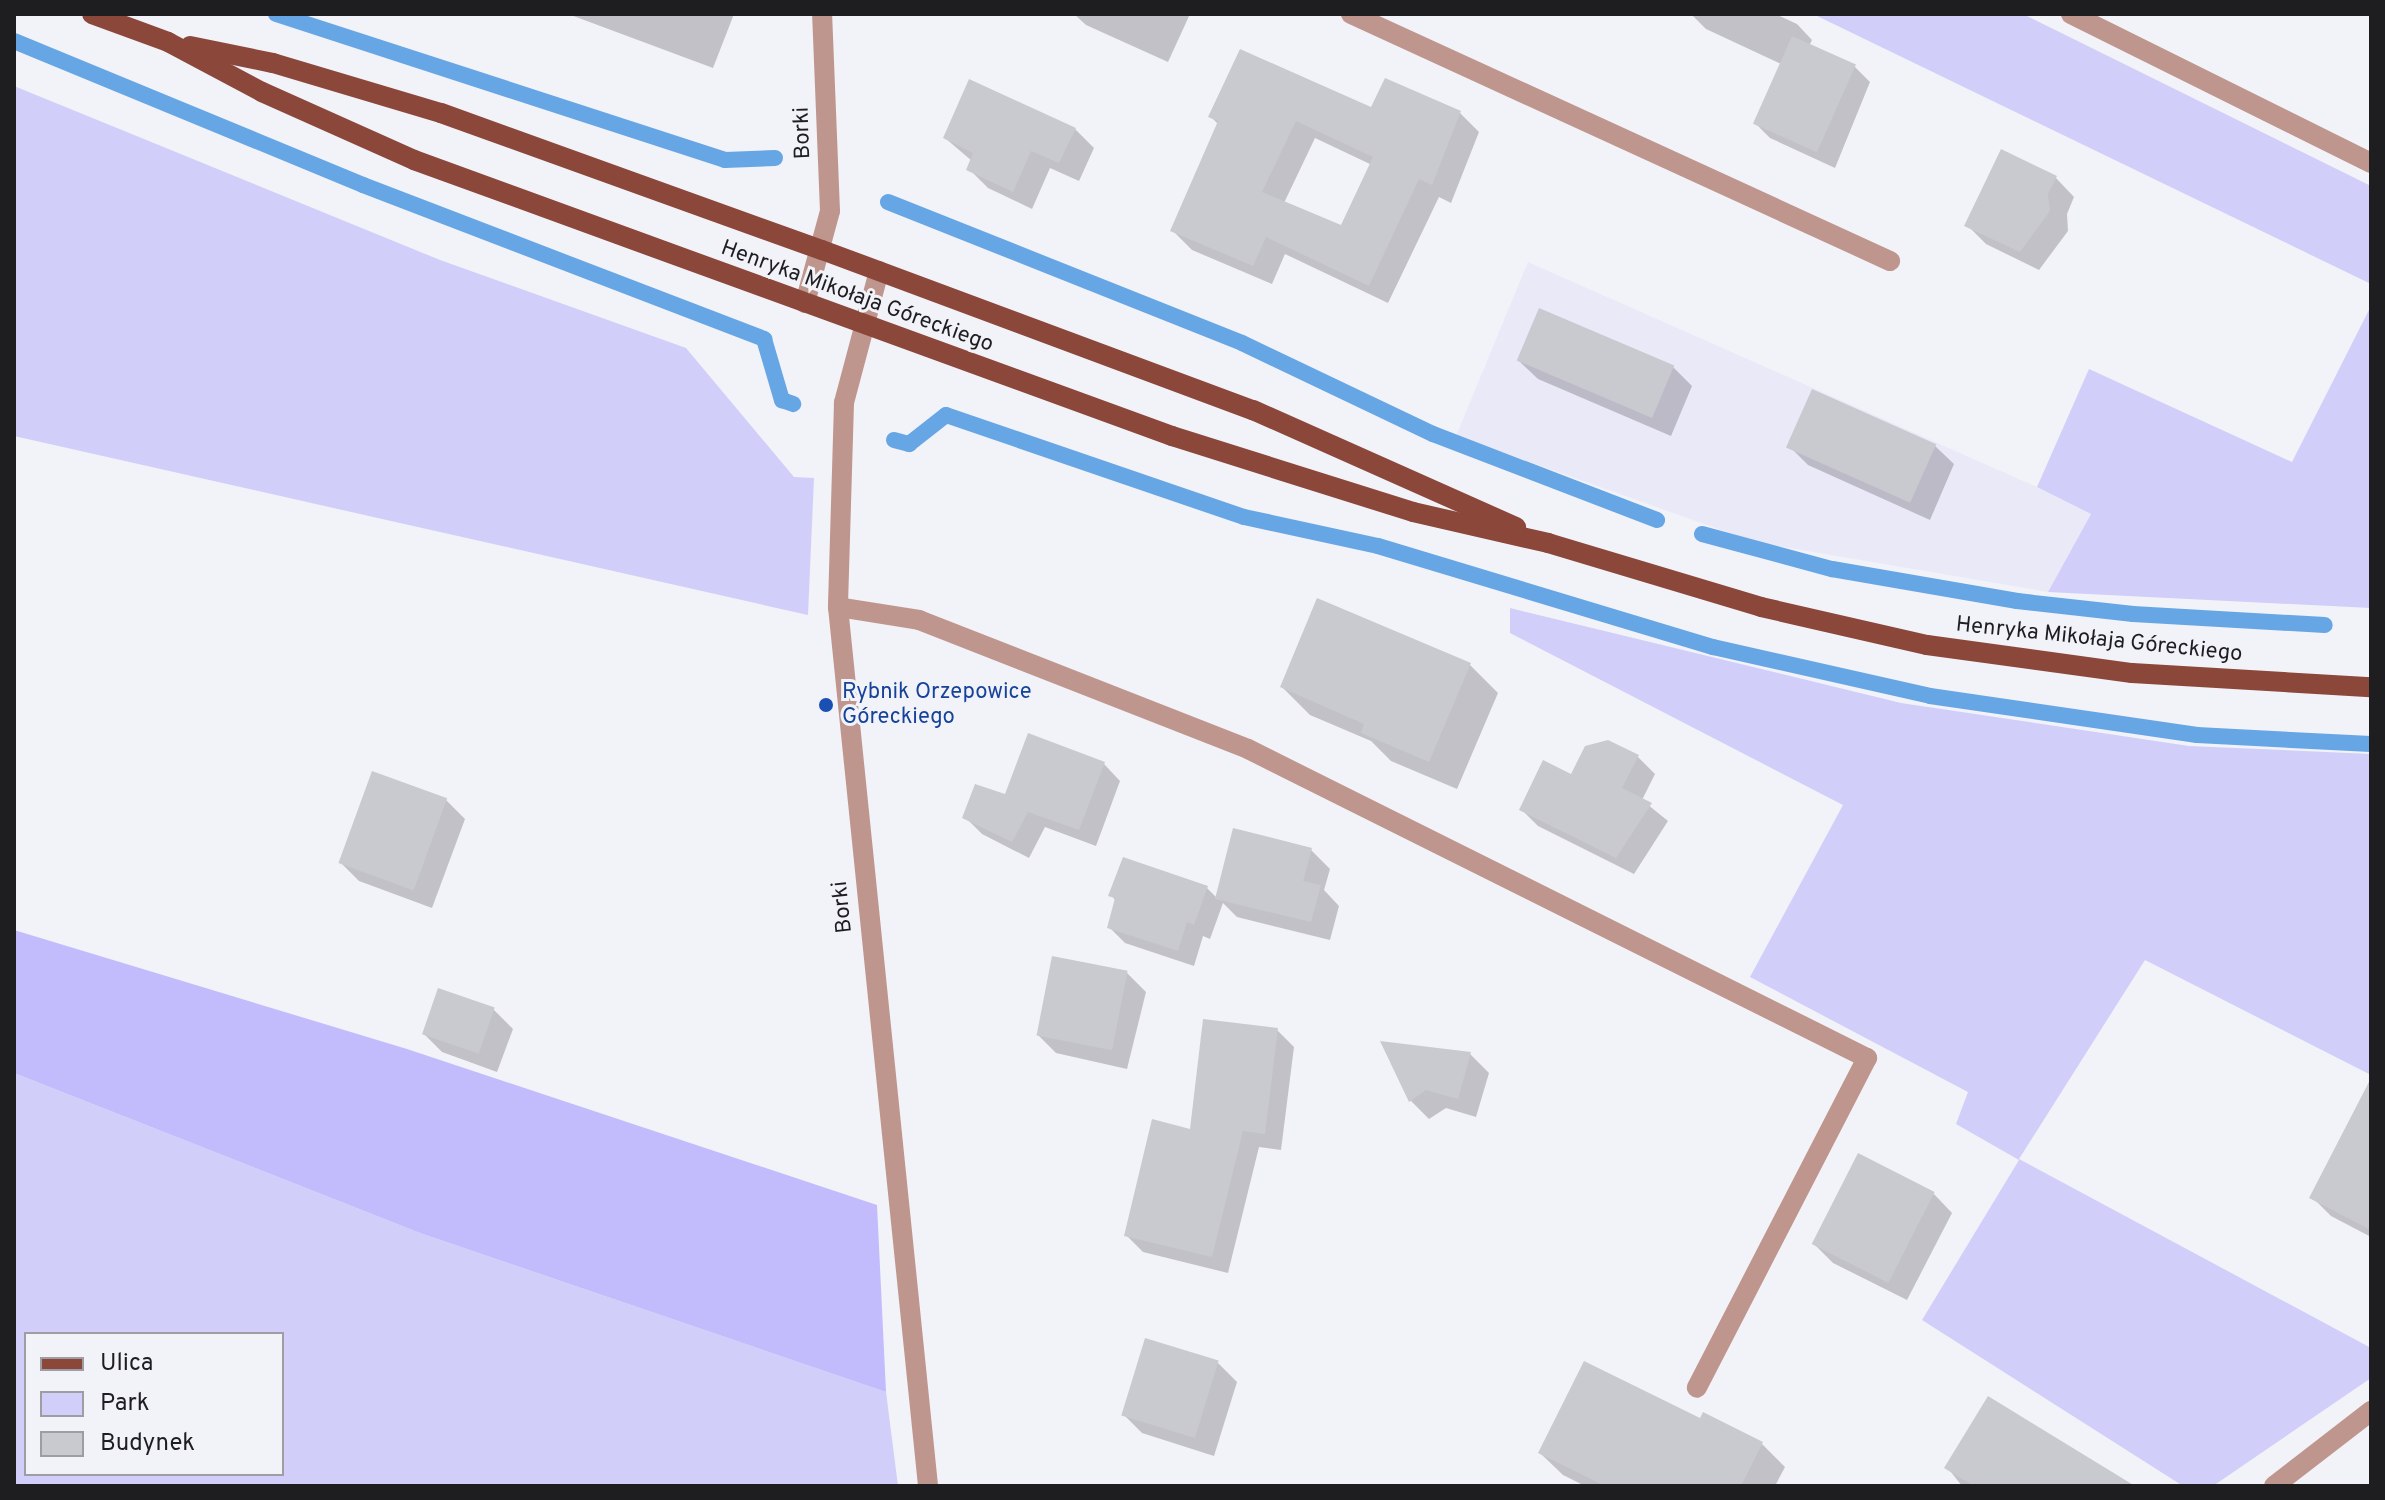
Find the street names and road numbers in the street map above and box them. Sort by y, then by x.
street label: Borki [789,106,817,160]
street label: Henryka Mikołaja Góreckiego [717,235,997,359]
street label: Henryka Mikołaja Góreckiego [1954,612,2244,668]
street label: Borki [827,880,859,934]

